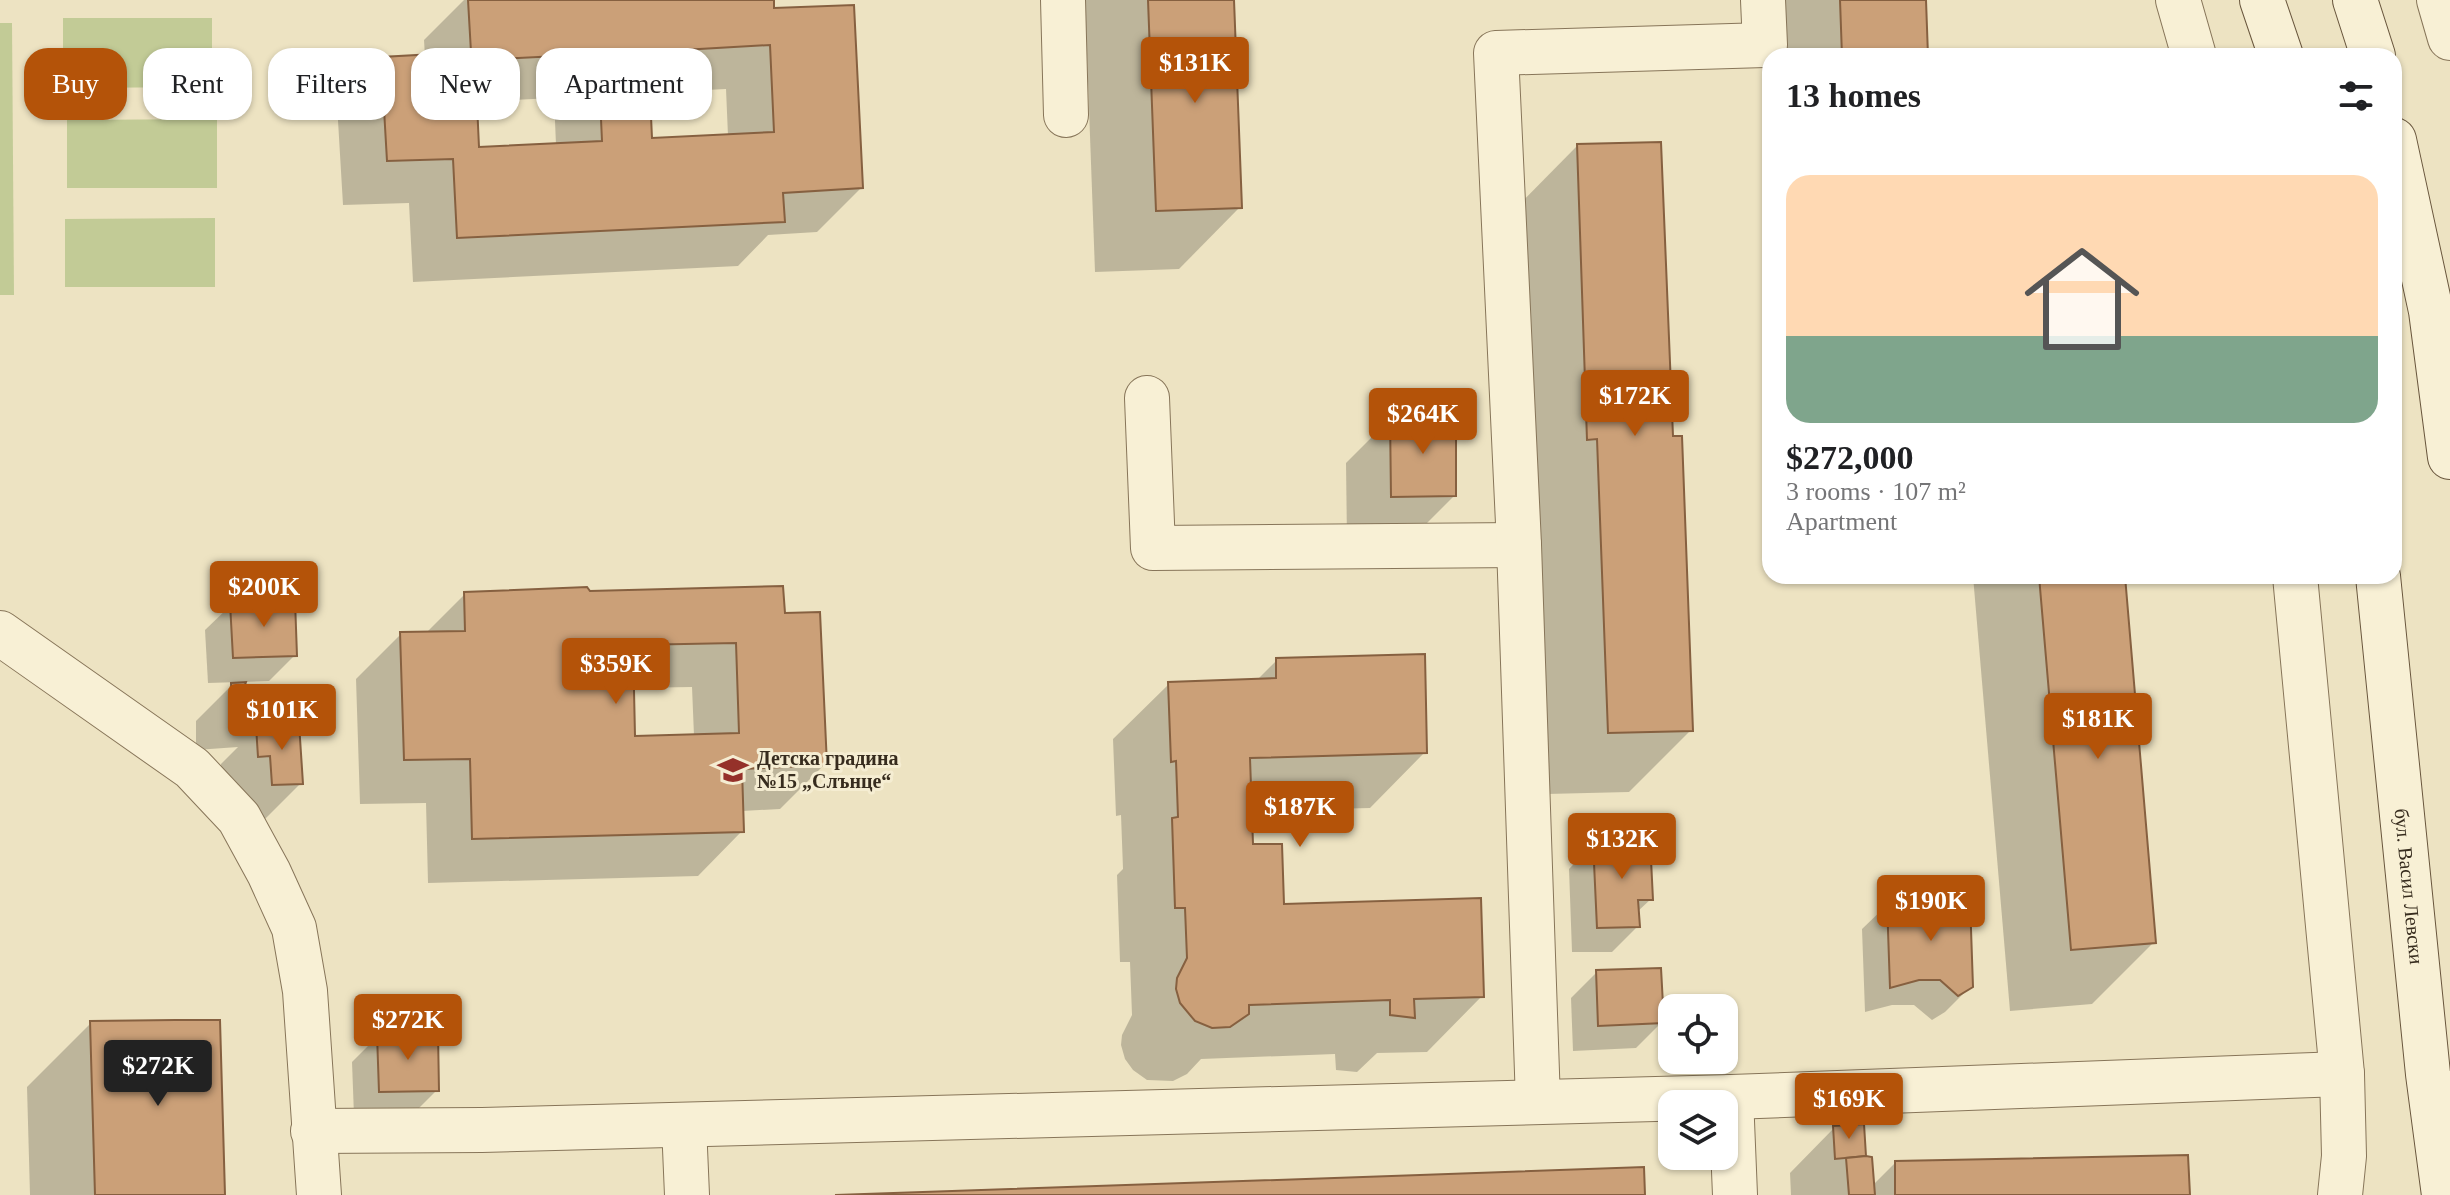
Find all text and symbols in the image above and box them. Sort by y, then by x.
pin: $131K [1139,37,1251,105]
chip: Buy [24,48,127,120]
chip: Rent [143,48,252,120]
chip: Filters [268,48,395,120]
chip: New [411,48,520,120]
chip: Apartment [536,48,712,120]
text: $131K [1159,48,1231,77]
icon: filters [2334,74,2378,118]
text: 13 homes [1786,77,1921,114]
icon: home [2010,227,2154,371]
pin: $172K [1579,370,1691,438]
text: $172K [1599,381,1671,410]
pin: $264K [1367,388,1479,456]
text: $264K [1387,399,1459,428]
text: $272,000 [1786,439,1914,476]
text: 3 rooms · 107 m² [1786,477,1966,506]
text: Apartment [1786,507,1897,536]
pin: $200K [208,561,320,629]
text: $200K [228,572,300,601]
pin: $359K [560,638,672,706]
text: $359K [580,649,652,678]
pin: $101K [226,684,338,752]
pin: $181K [2042,693,2154,761]
text: $101K [246,695,318,724]
text: $181K [2062,704,2134,733]
place label: Детска градина №15 „Слънце“ [757,747,898,792]
school or university icon: Детска градина №15 „Слънце“ [716,753,750,787]
pin: $187K [1244,781,1356,849]
text: $187K [1264,792,1336,821]
street label: бул. Васил Левски [2390,808,2428,966]
pin: $132K [1566,813,1678,881]
text: $132K [1586,824,1658,853]
pin: $190K [1875,875,1987,943]
text: $190K [1895,886,1967,915]
pin: $272K [352,994,464,1062]
map controls [1658,994,1738,1170]
button: locate [1658,994,1738,1074]
text: $272K [372,1005,444,1034]
pin: $272K [102,1040,214,1108]
text: $272K [122,1051,194,1080]
pin: $169K [1793,1073,1905,1141]
text: $169K [1813,1084,1885,1113]
button: layers [1658,1090,1738,1170]

